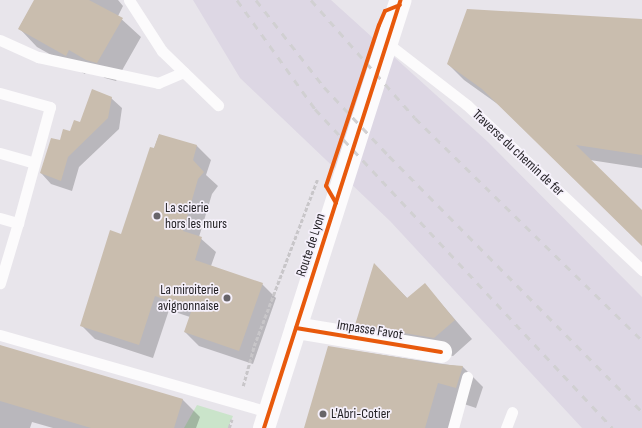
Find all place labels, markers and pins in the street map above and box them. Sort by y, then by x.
place label: La scierie hors les murs [165,200,227,232]
marker: La scierie hors les murs [152,211,162,221]
place label: La miroiterie avignonnaise [158,282,219,314]
marker: La miroiterie avignonnaise [222,293,232,303]
place label: L'Abri-Cotier [331,406,390,422]
marker: L'Abri-Cotier [318,409,328,419]

